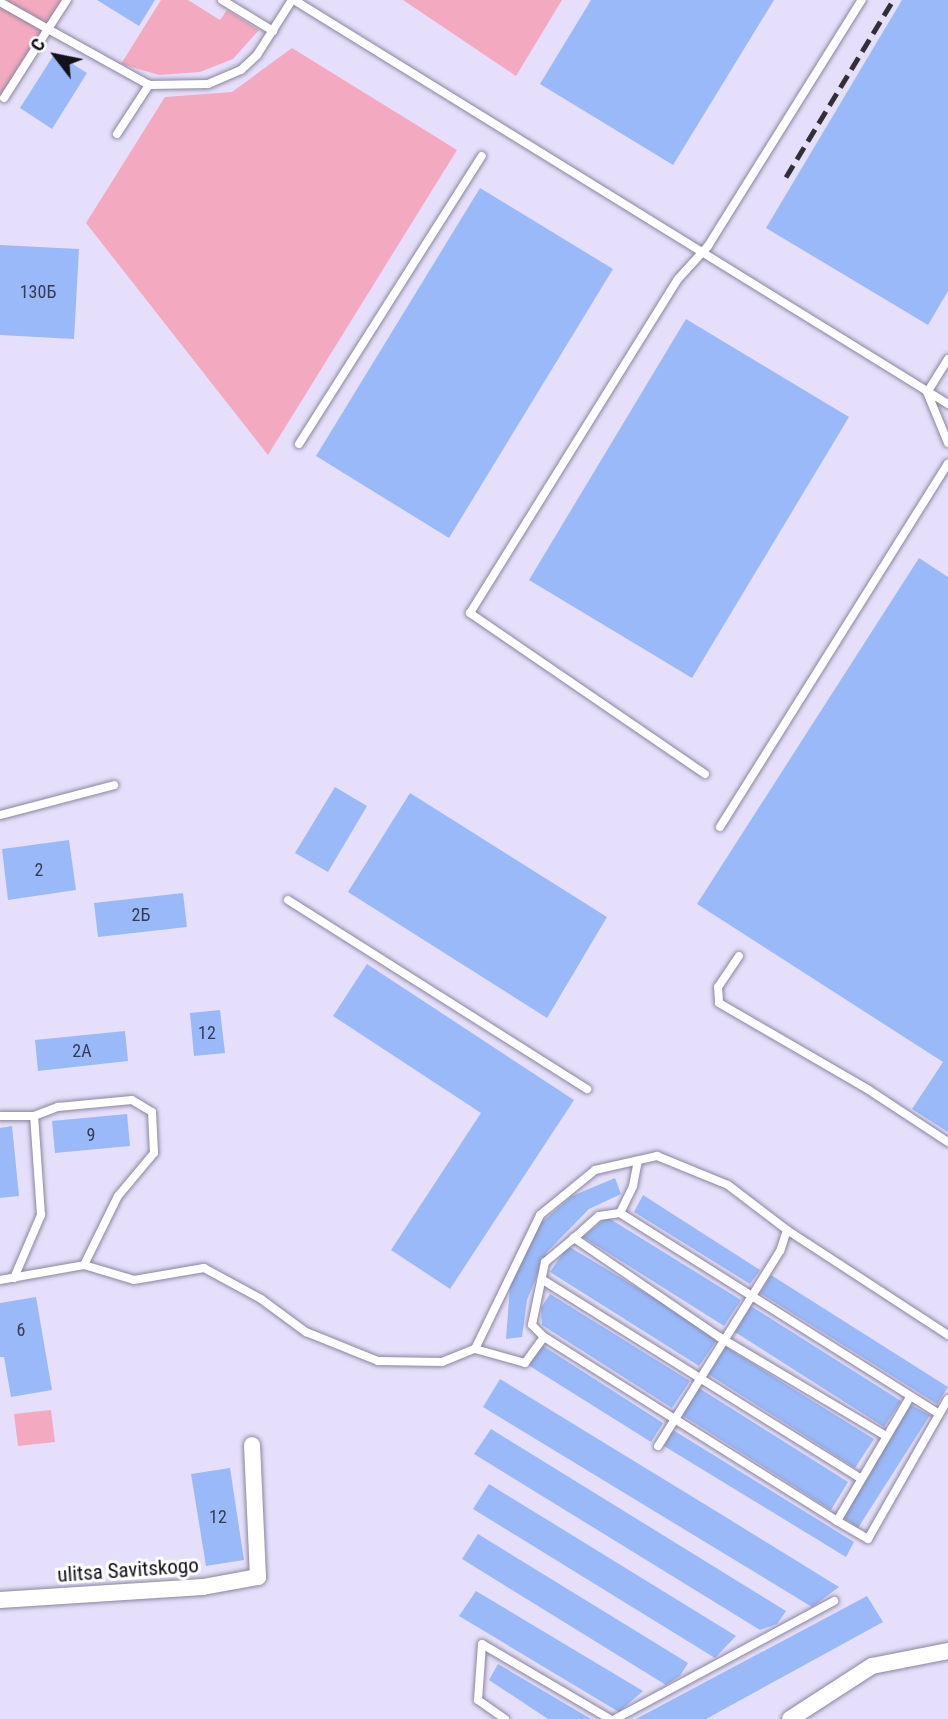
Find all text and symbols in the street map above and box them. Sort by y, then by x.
north arrow [21,21,91,91]
text: С [25,34,50,55]
house number: 130Б [20,281,56,303]
house number: 2 [35,859,43,881]
house number: 2Б [132,904,150,926]
house number: 12 [198,1022,216,1044]
house number: 2А [72,1040,92,1062]
house number: 9 [87,1124,95,1146]
house number: 6 [17,1319,25,1341]
house number: 12 [209,1506,227,1528]
street label: ulitsa Savitskogo [56,1552,200,1588]

